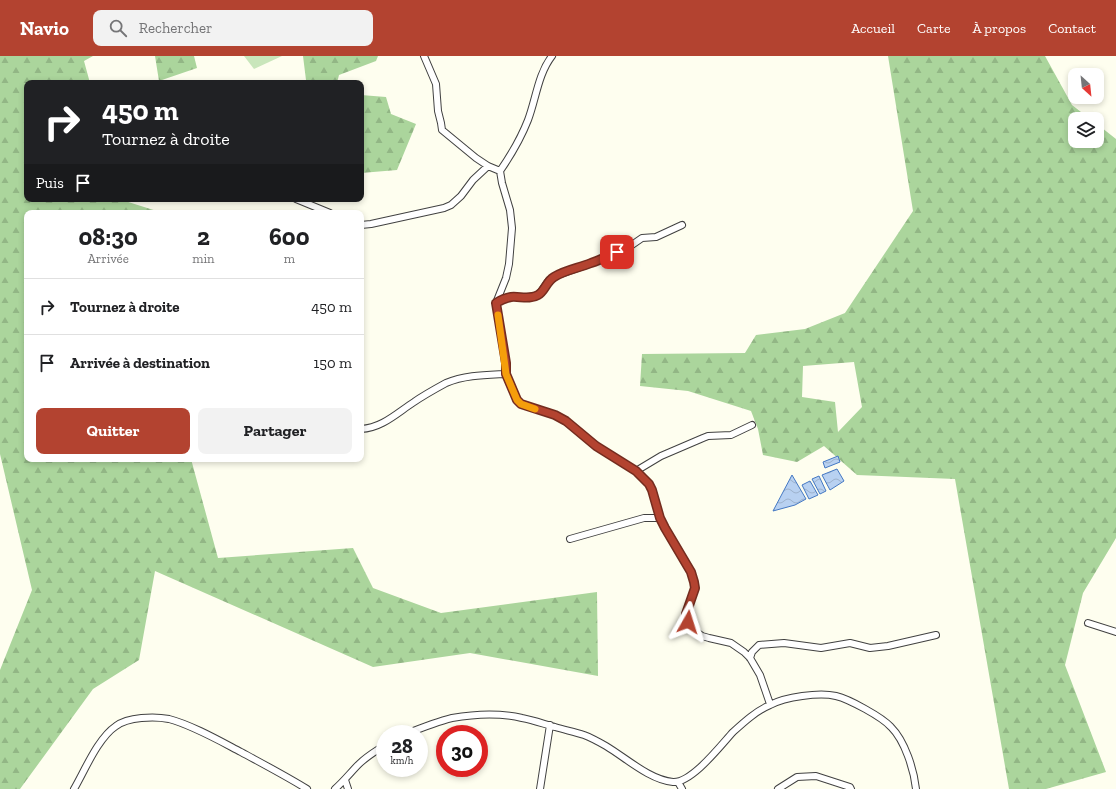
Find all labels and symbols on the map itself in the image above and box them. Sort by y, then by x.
north arrow [1068,68,1104,104]
pin [600,235,634,269]
position arrow [667,601,709,643]
speed limit sign: 30 [436,725,488,777]

